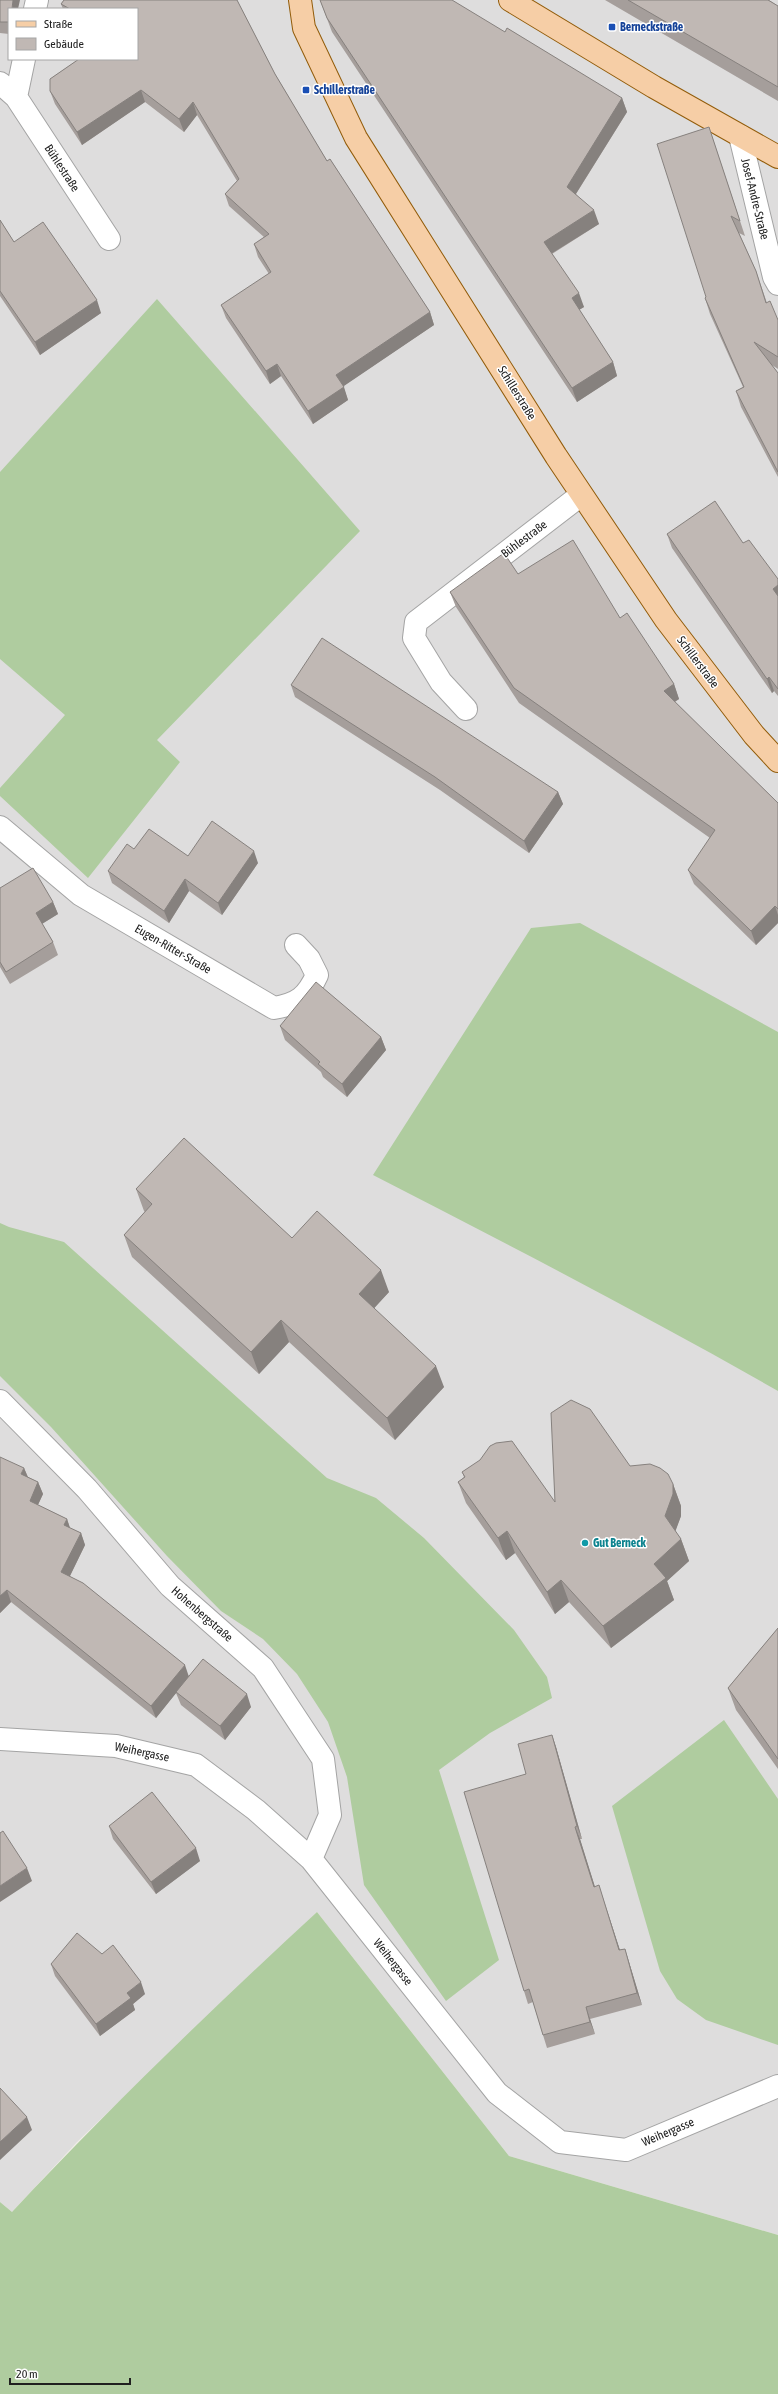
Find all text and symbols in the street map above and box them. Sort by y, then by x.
legend [8,8,138,60]
text: Straße [44,17,72,31]
place label: Berneckstraße [620,20,684,34]
marker: Berneckstraße [607,22,617,32]
text: Gebäude [44,37,84,51]
place label: Schillerstraße [314,83,376,97]
marker: Schillerstraße [301,85,311,95]
street label: Bühlestraße [42,142,82,194]
street label: Josef-Andre-Straße [738,157,772,241]
street label: Schillerstraße [495,363,539,423]
street label: Bühlestraße [498,517,550,561]
street label: Schillerstraße [674,633,722,691]
street label: Eugen-Ritter-Straße [132,921,214,977]
place label: Gut Berneck [593,1536,647,1550]
marker: Gut Berneck [580,1538,590,1548]
street label: Hohenbergstraße [168,1584,236,1644]
street label: Weihergasse [113,1739,171,1765]
street label: Weihergasse [370,1936,416,1988]
street label: Weihergasse [640,2115,696,2149]
scale bar [10,2360,130,2386]
text: 20 m [16,2367,38,2381]

